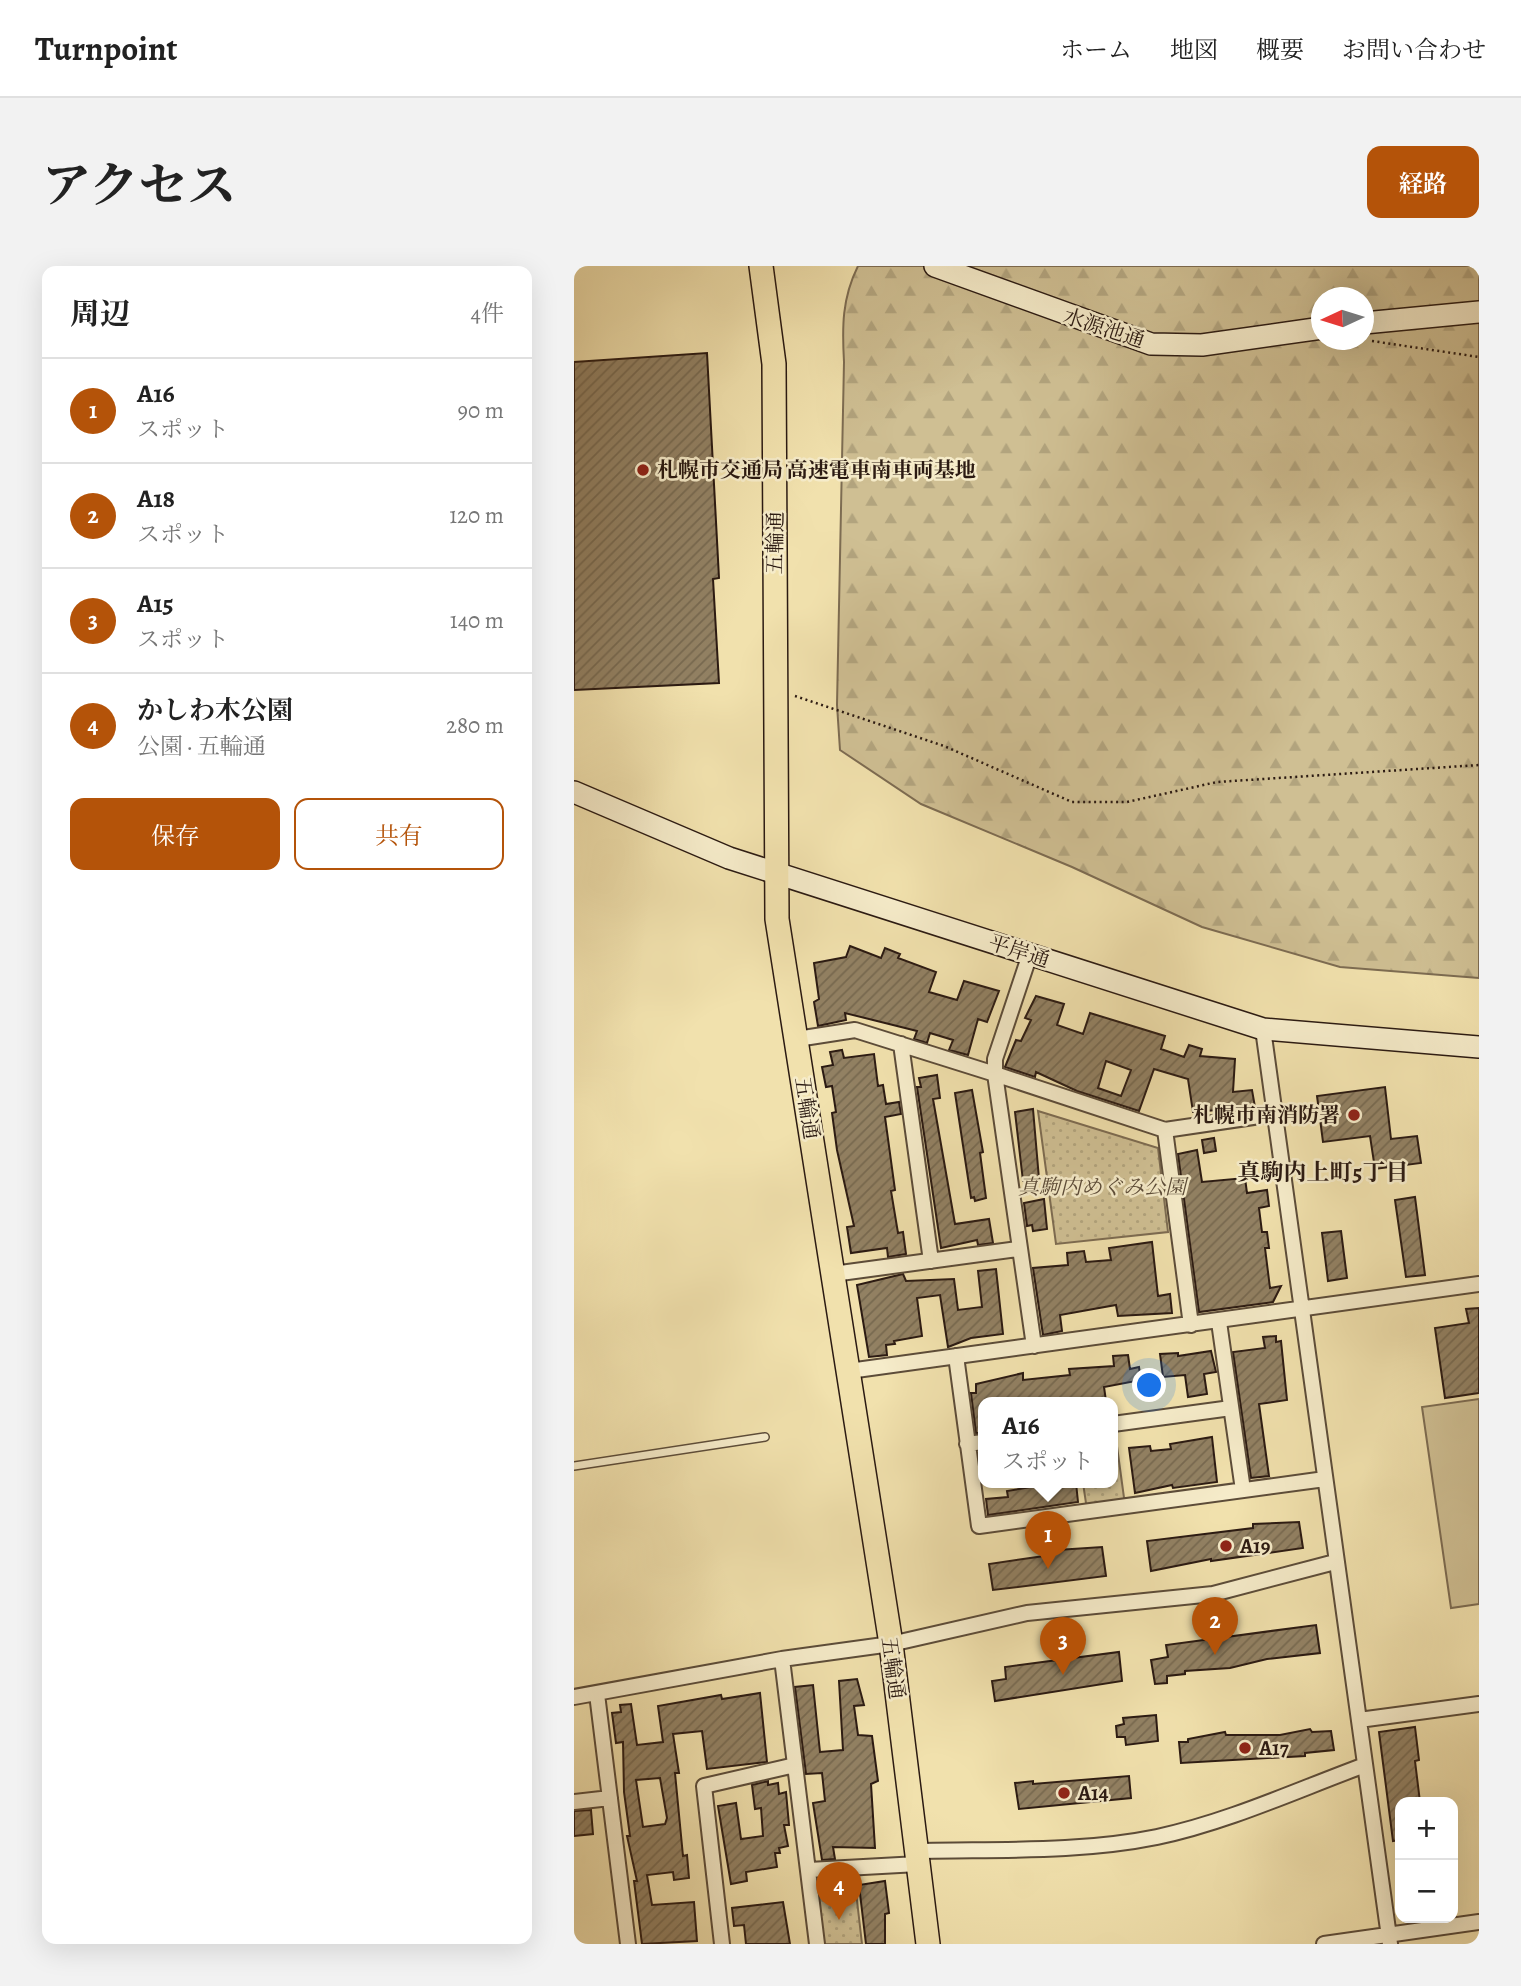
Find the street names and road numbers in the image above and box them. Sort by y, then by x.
street label: 水源池通 [1060,302,1148,354]
street label: 五輪通 [760,511,790,575]
street label: 平岸通 [985,928,1053,974]
street label: 五輪通 [788,1075,826,1141]
street label: 五輪通 [875,1635,911,1701]

